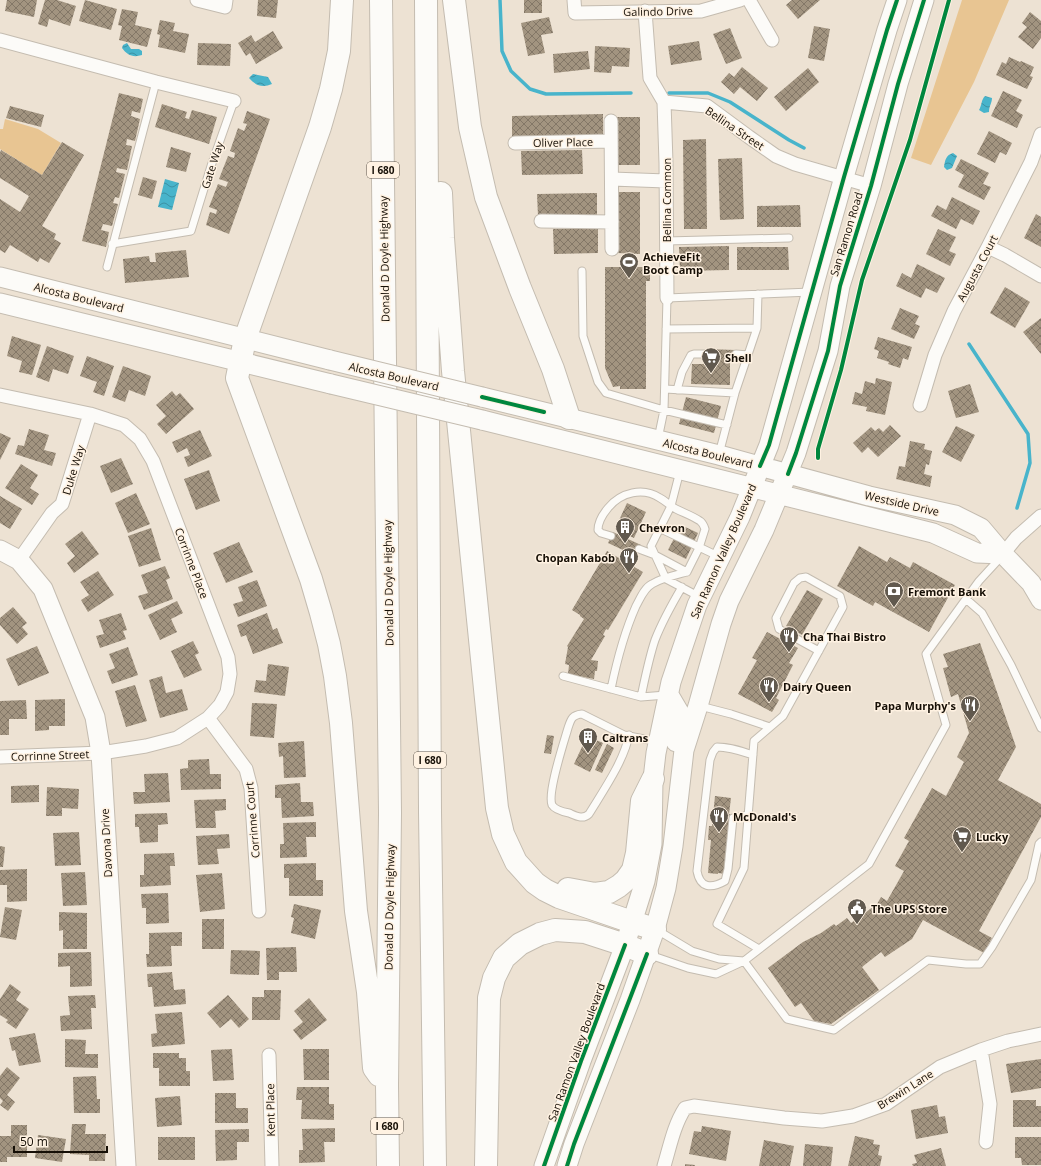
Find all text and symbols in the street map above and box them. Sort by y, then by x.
street label: Galindo Drive [623,3,693,19]
street label: Bellina Street [703,103,767,153]
street label: Oliver Place [533,134,593,150]
street label: Gate Way [197,139,227,191]
street label: Bellina Common [659,158,674,242]
road number: I 680 [367,162,399,178]
street label: San Ramon Road [826,190,866,278]
street label: Donald D Doyle Highway [375,195,393,322]
street label: Augusta Court [953,232,1001,304]
place label: AchieveFit Boot Camp [643,249,703,277]
sports icon: AchieveFit Boot Camp [618,251,640,279]
street label: Alcosta Boulevard [33,279,125,315]
supermarket icon: Shell [700,346,722,374]
place label: Shell [725,350,752,365]
street label: Alcosta Boulevard [347,358,441,394]
street label: Alcosta Boulevard [662,435,754,471]
street label: Duke Way [58,443,88,497]
street label: San Ramon Valley Boulevard [686,481,760,621]
street label: Westside Drive [863,487,941,519]
building icon: Chevron [614,516,636,544]
street label: Donald D Doyle Highway [379,519,397,646]
place label: Chevron [639,520,685,535]
street label: Corrinne Place [172,525,212,601]
restaurant icon: Chopan Kabob [618,546,640,574]
place label: Chopan Kabob [536,550,615,565]
bank icon: Fremont Bank [883,580,905,608]
place label: Fremont Bank [908,584,986,599]
restaurant icon: Cha Thai Bistro [778,625,800,653]
place label: Cha Thai Bistro [803,629,886,644]
restaurant icon: Dairy Queen [758,675,780,703]
place label: Dairy Queen [783,679,851,694]
restaurant icon: Papa Murphy's [959,694,981,722]
place label: Papa Murphy's [875,698,957,713]
building icon: Caltrans [577,726,599,754]
place label: Caltrans [602,730,649,745]
street label: Corrinne Street [10,746,90,764]
road number: I 680 [414,752,446,768]
street label: Corrinne Court [241,781,263,859]
restaurant icon: McDonald's [708,805,730,833]
street label: Davona Drive [97,808,115,878]
place label: McDonald's [733,809,797,824]
supermarket icon: Lucky [951,825,973,853]
place label: Lucky [976,829,1009,844]
street label: Donald D Doyle Highway [380,843,398,970]
public building icon: The UPS Store [846,897,868,925]
place label: The UPS Store [871,901,948,916]
street label: San Ramon Valley Boulevard [544,981,608,1123]
street label: Brewin Lane [874,1066,936,1112]
street label: Kent Place [262,1083,278,1137]
road number: I 680 [371,1118,403,1134]
scale bar [14,1128,107,1154]
text: 50 m [20,1133,48,1150]

